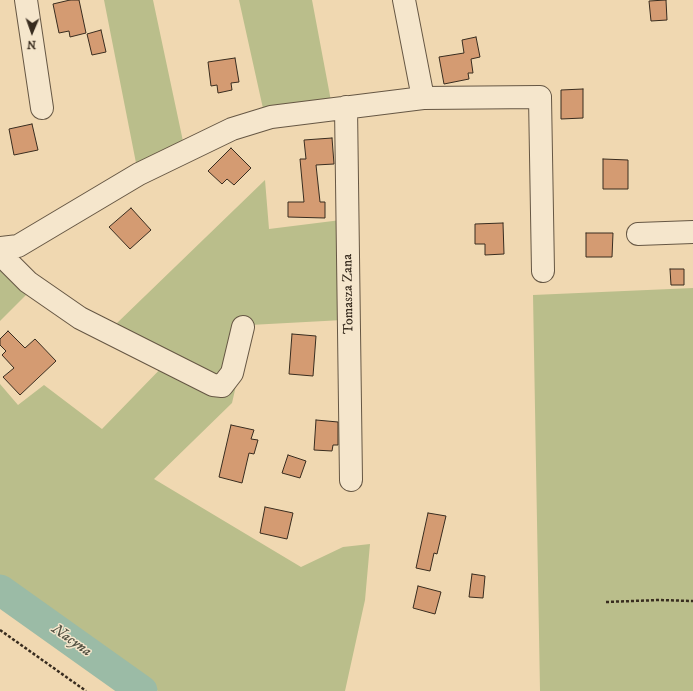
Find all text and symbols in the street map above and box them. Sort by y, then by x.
north arrow [12,12,52,52]
text: N [27,37,36,51]
street label: Tomasza Zana [340,254,358,334]
water label: Nacyna [48,621,94,661]

